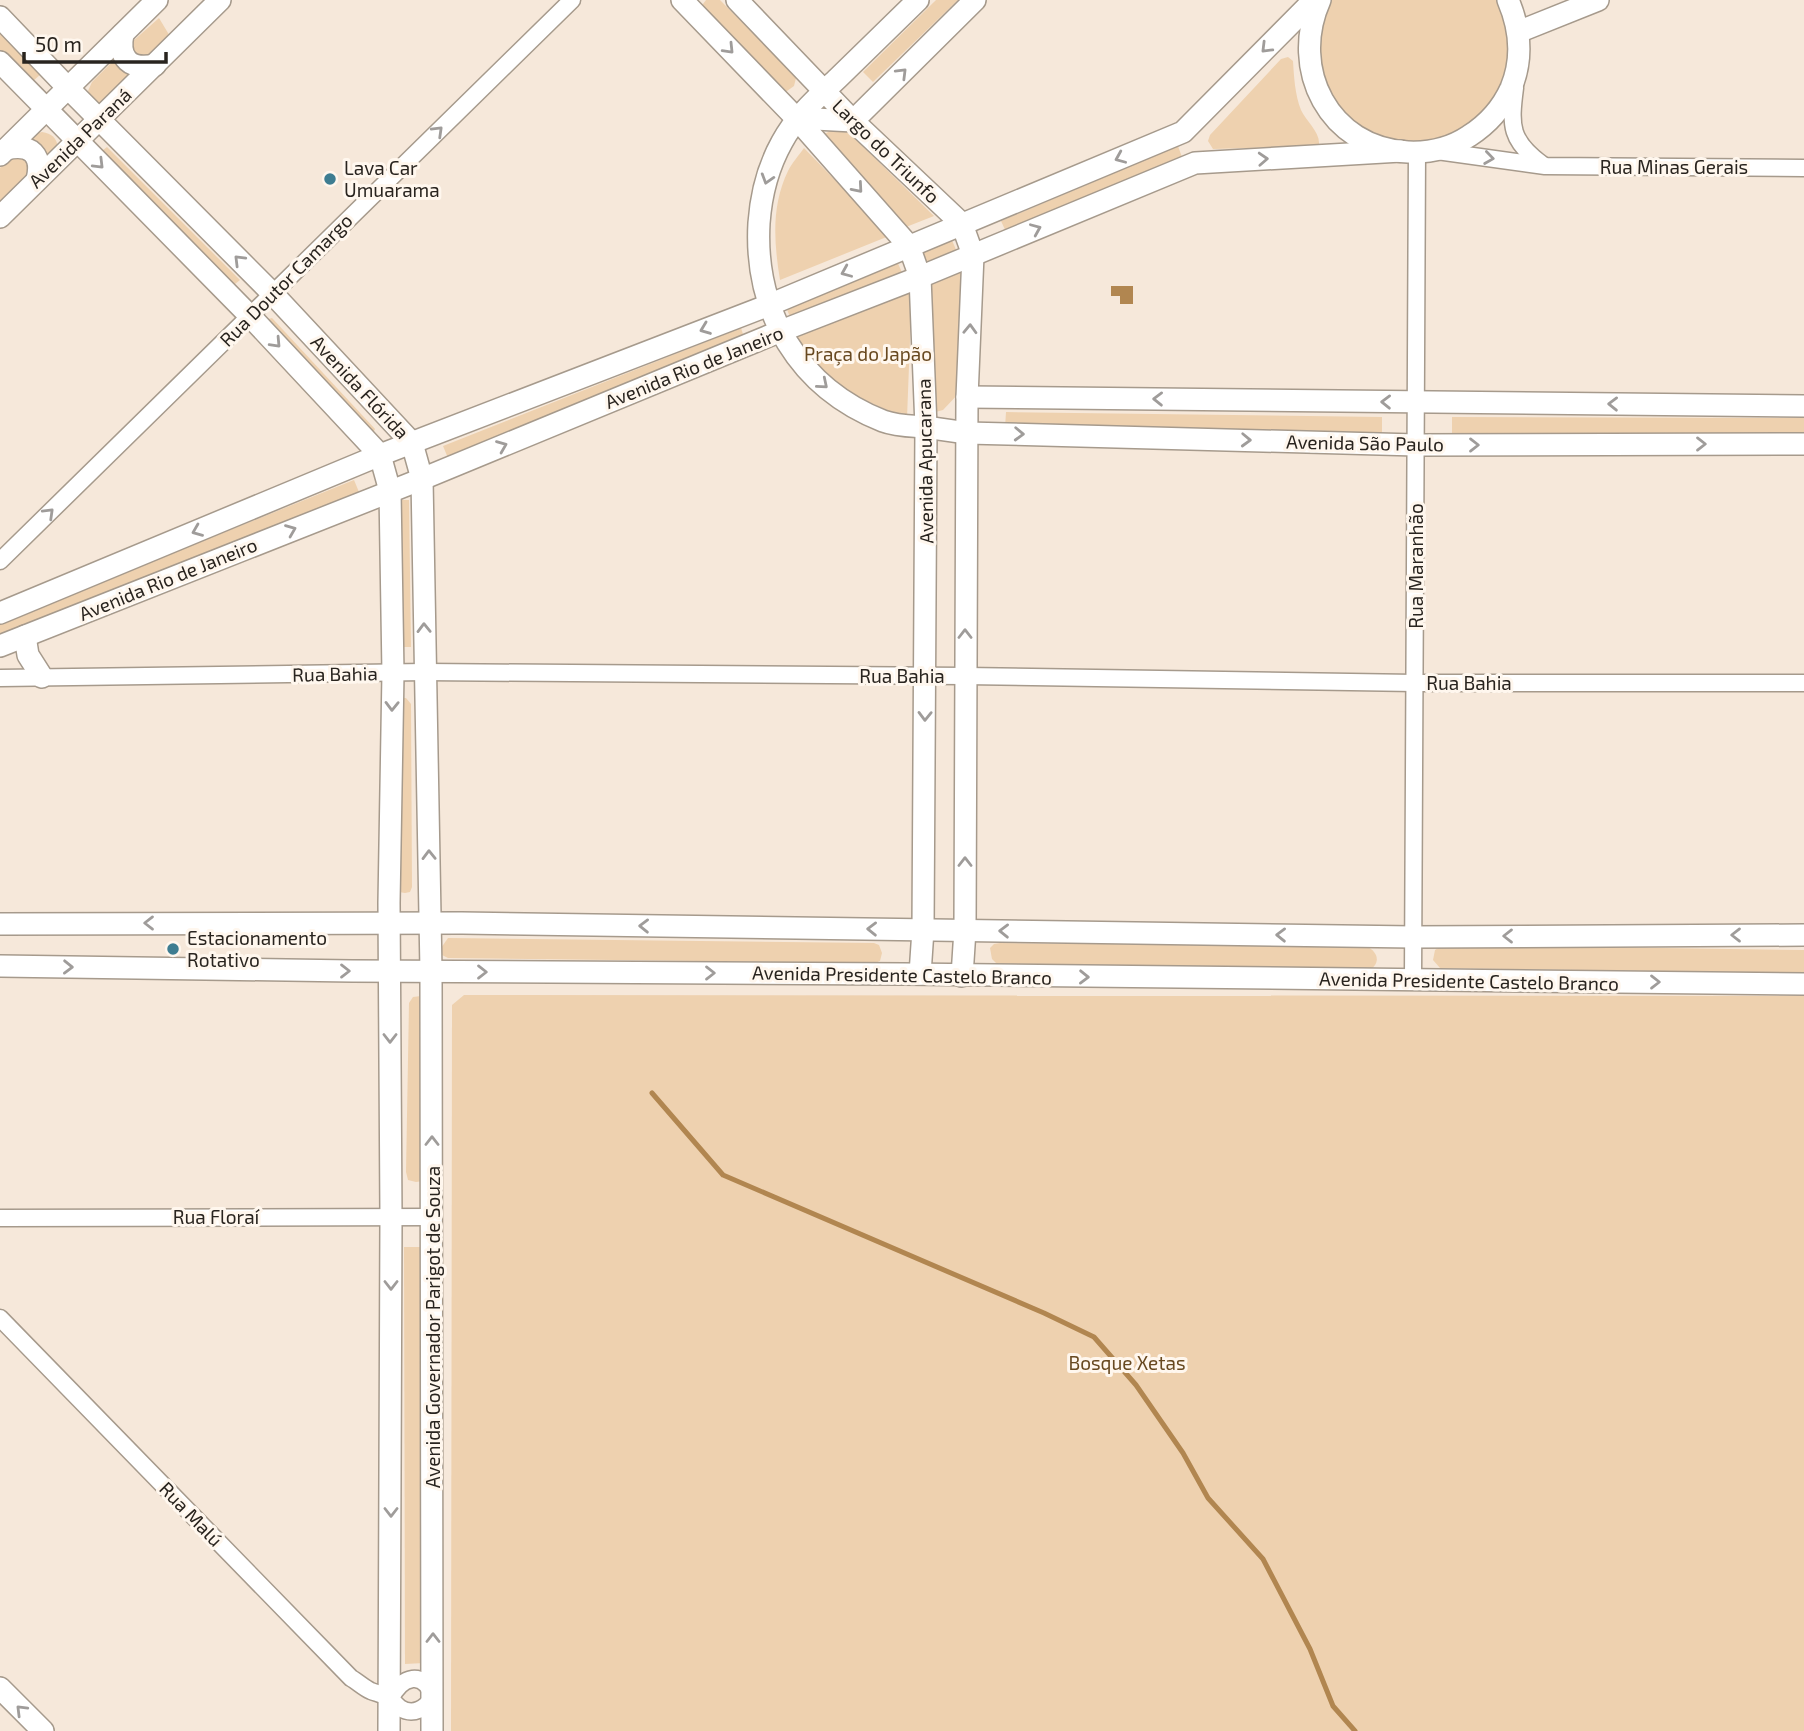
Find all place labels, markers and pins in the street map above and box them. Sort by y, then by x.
place label: Lava Car Umuarama [344,156,440,201]
marker: Lava Car Umuarama [322,171,338,187]
place label: Estacionamento Rotativo [187,926,327,971]
marker: Estacionamento Rotativo [165,941,181,957]

